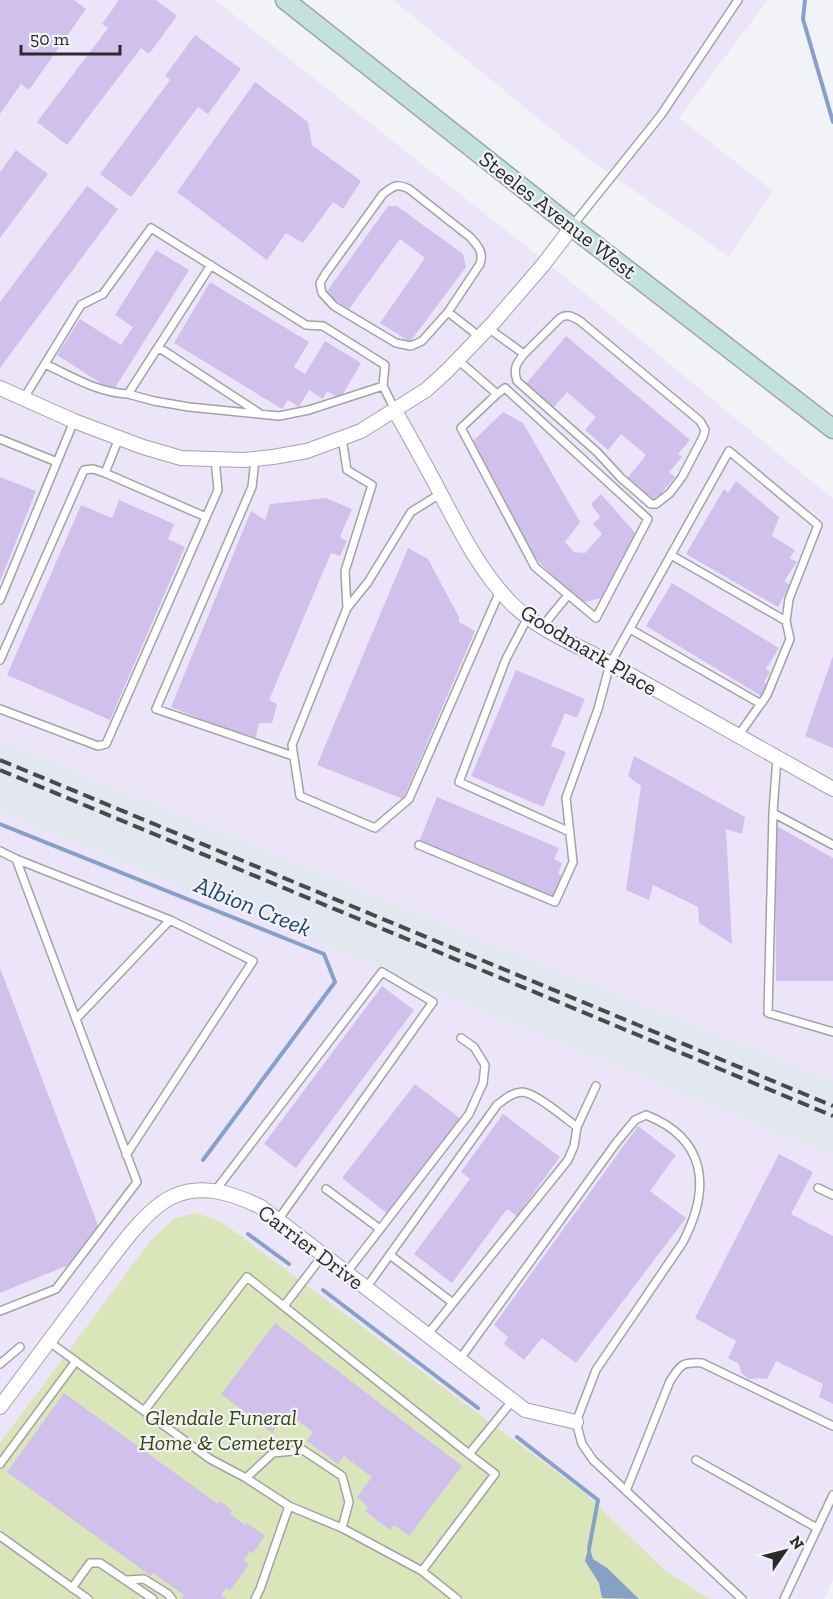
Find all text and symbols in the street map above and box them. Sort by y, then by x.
scale bar [21,18,120,56]
text: 50 m [30,28,70,50]
street label: Steeles Avenue West [474,145,643,285]
street label: Goodmark Place [516,599,662,701]
water label: Albion Creek [190,869,316,943]
street label: Carrier Drive [253,1198,369,1296]
park label: Glendale Funeral Home & Cemetery [139,1404,303,1456]
north arrow [755,1521,815,1581]
text: N [786,1532,808,1553]

